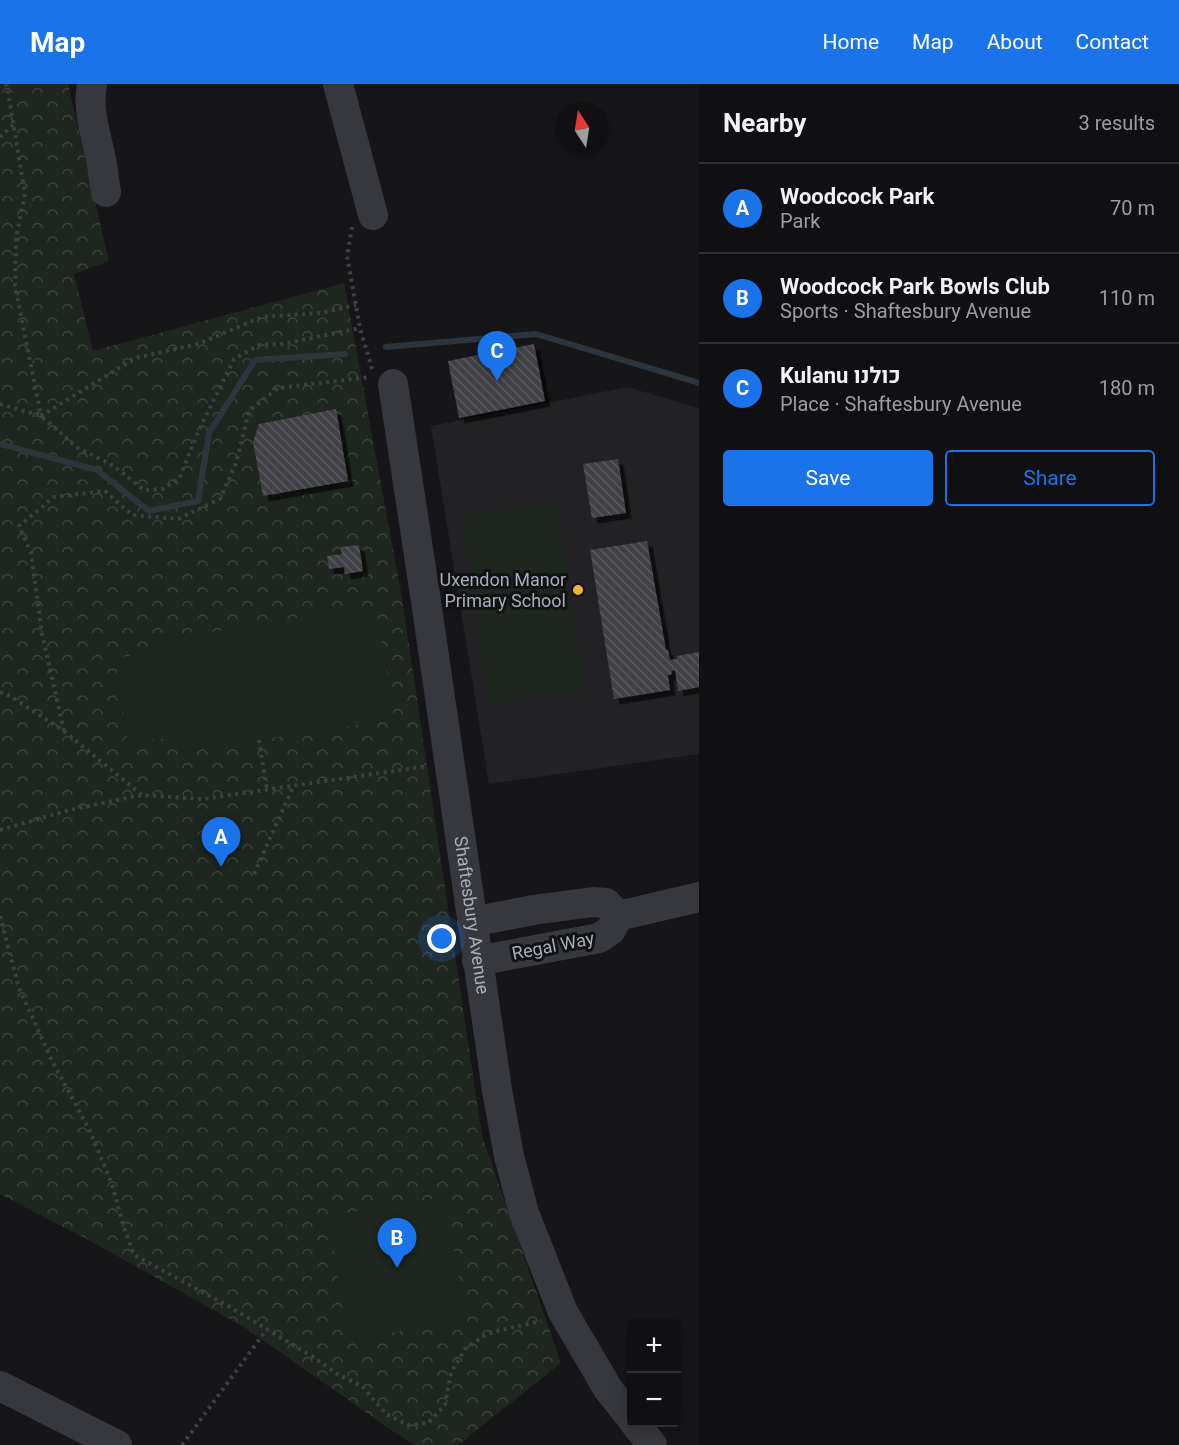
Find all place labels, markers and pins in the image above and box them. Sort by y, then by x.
pin: C [478,332,516,381]
place label: Uxendon Manor Primary School [439,569,566,611]
marker: Uxendon Manor Primary School [571,583,585,597]
pin: A [202,818,240,867]
pin: B [378,1218,416,1268]

